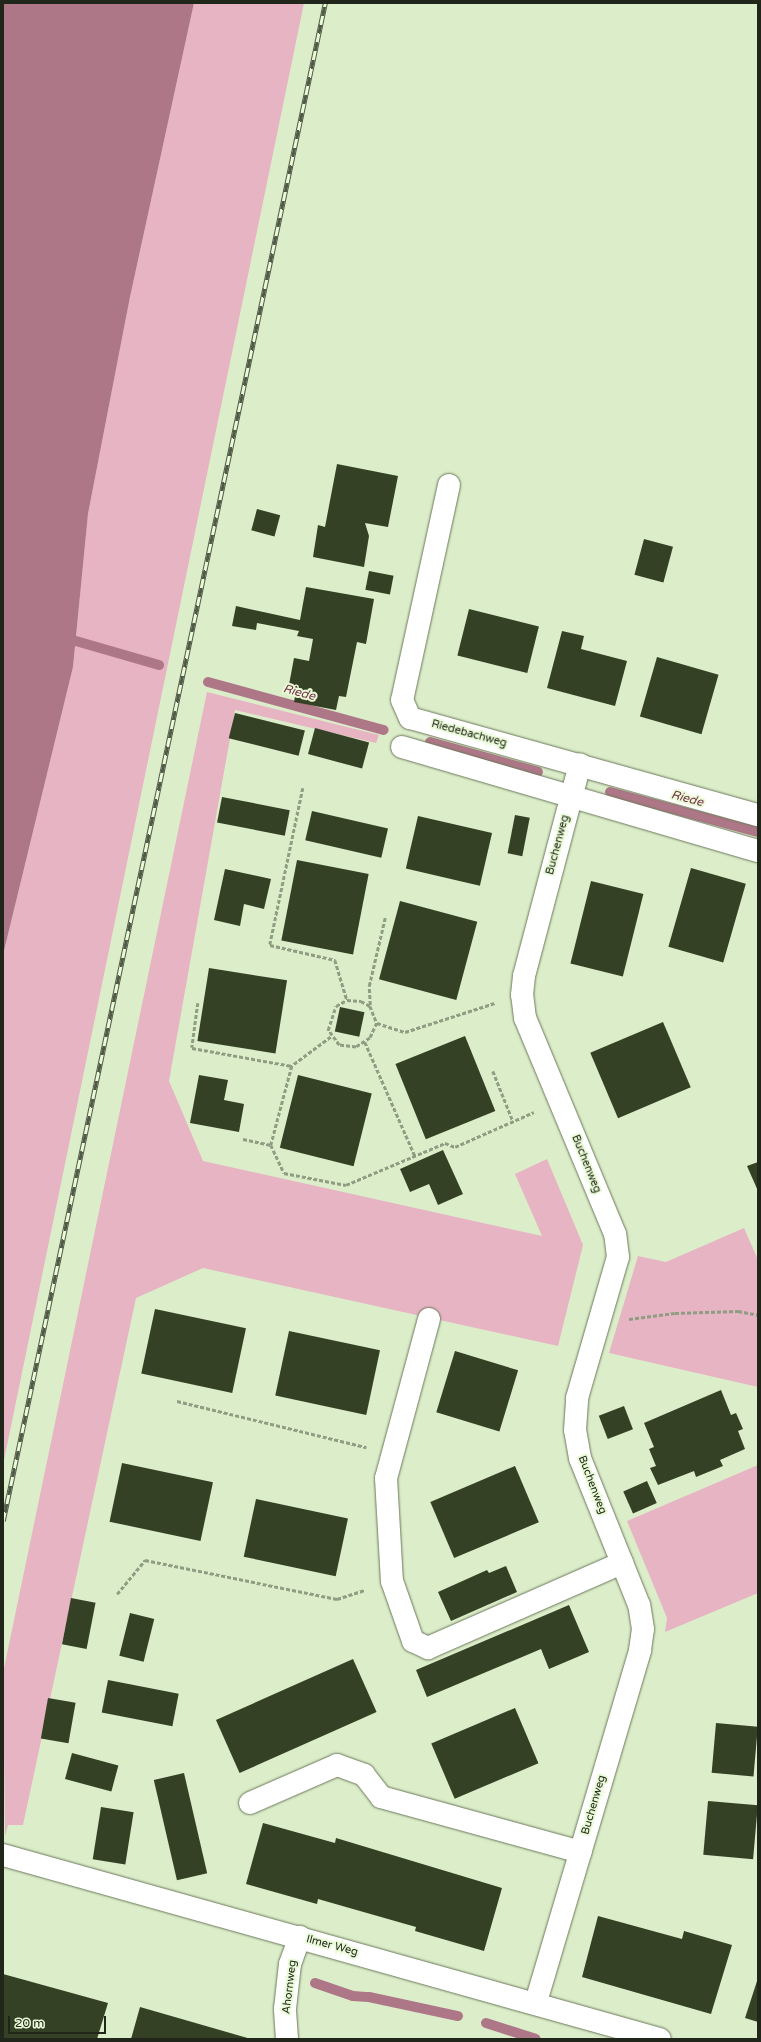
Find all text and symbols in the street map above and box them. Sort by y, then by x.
water label: Riede [281,682,317,704]
street label: Riedebachweg [430,718,508,750]
water label: Riede [669,788,705,810]
street label: Buchenweg [544,814,572,876]
street label: Buchenweg [568,1133,604,1195]
street label: Buchenweg [575,1454,609,1516]
street label: Buchenweg [579,1774,609,1836]
street label: Ilmer Weg [305,1933,359,1959]
street label: Ahornweg [280,1959,300,2015]
scale bar [10,2008,108,2034]
text: 20 m [15,2016,44,2030]

